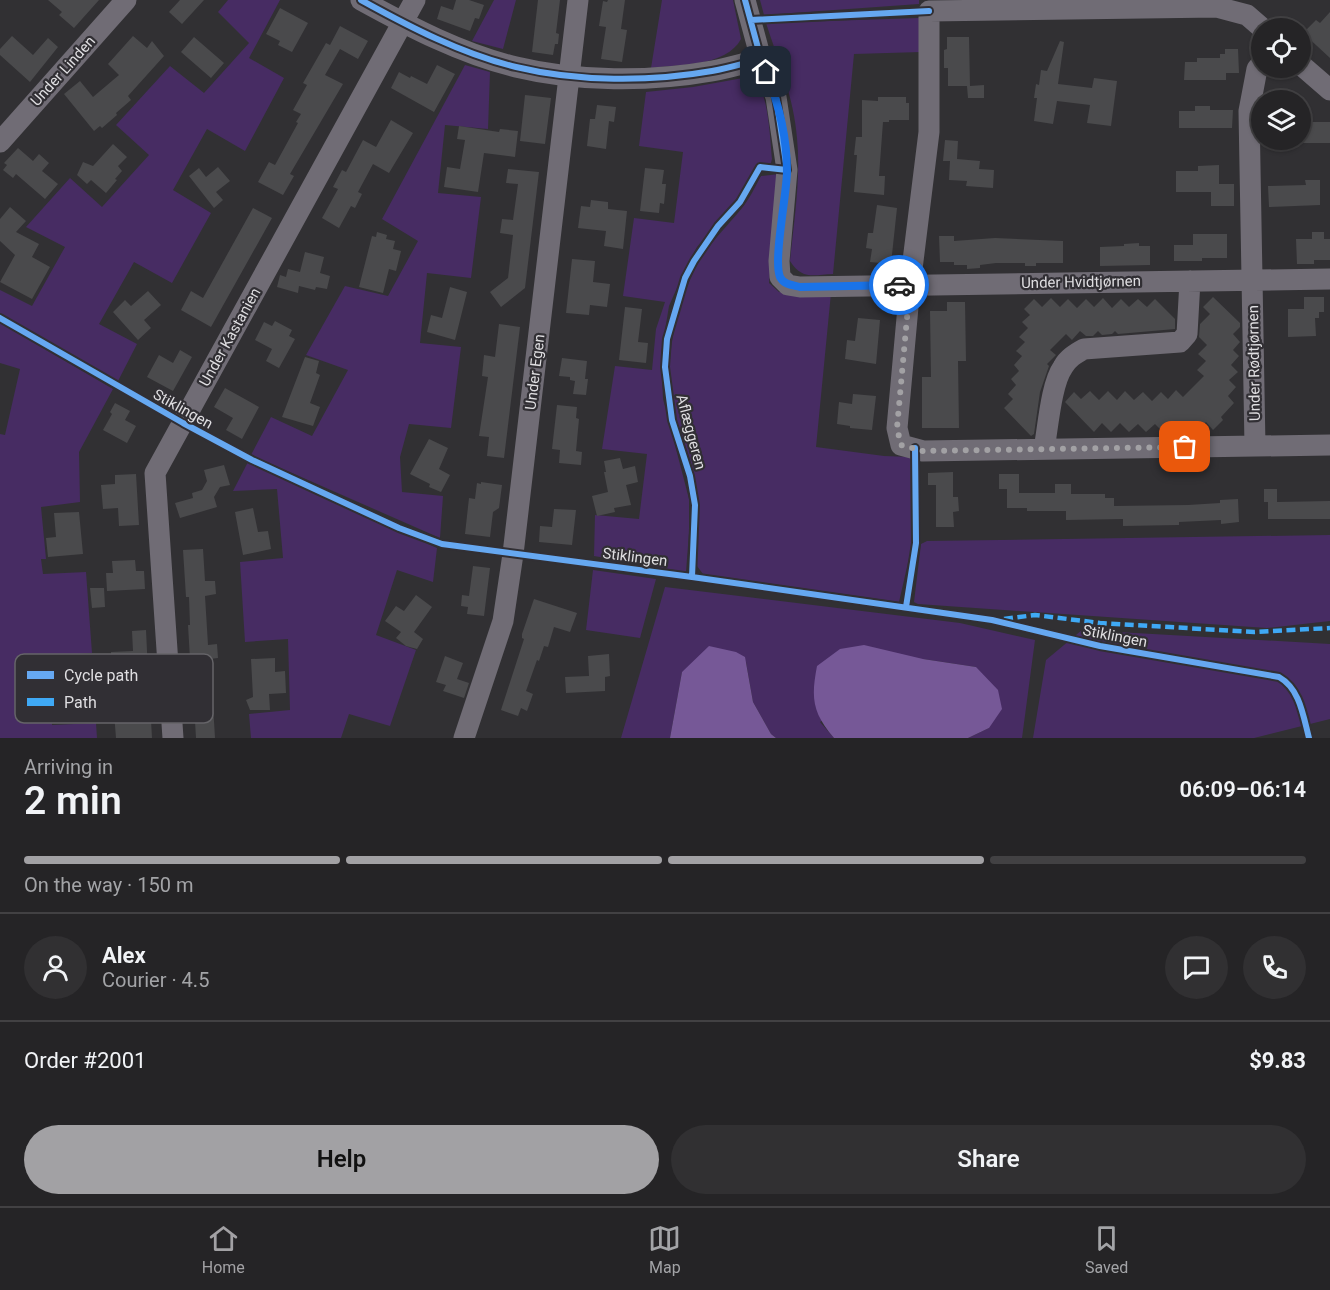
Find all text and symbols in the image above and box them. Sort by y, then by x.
map controls [1251,18,1311,150]
button: locate [1251,18,1311,78]
street label: Under Linden [27,32,99,110]
pin [740,46,791,97]
icon: home [749,55,782,88]
button: layers [1251,90,1311,150]
courier [869,255,929,315]
icon: car [883,269,916,302]
street label: Under Hvidtjørnen [1021,272,1141,292]
street label: Under Kastanien [196,285,264,389]
street label: Under Rødtjørnen [1244,305,1264,421]
street label: Under Egen [521,333,549,411]
street label: Stiklingen [150,385,216,433]
street label: Aflæggeren [672,392,710,472]
pin [1159,421,1210,472]
icon: bag [1168,430,1201,463]
street label: Stiklingen [601,544,669,570]
street label: Stiklingen [1081,621,1149,651]
legend [15,654,213,723]
text: Cycle path [64,666,138,685]
text: Path [64,693,97,712]
text: Arriving in [24,755,113,779]
text: 06:09–06:14 [1179,777,1306,802]
text: 2 min [24,778,122,824]
text: On the way · 150 m [24,873,193,897]
button: person [24,936,87,999]
button: chat [1165,936,1228,999]
button: phone [1243,936,1306,999]
text: Alex [102,943,146,968]
text: Courier · 4.5 [102,968,209,992]
text: Order #2001 [24,1048,146,1073]
text: $9.83 [1249,1048,1306,1073]
button: Help [24,1125,659,1194]
button: Share [671,1125,1306,1194]
tab: Home [202,1222,245,1277]
tab: Map [648,1222,681,1277]
tab: Saved [1085,1222,1128,1277]

